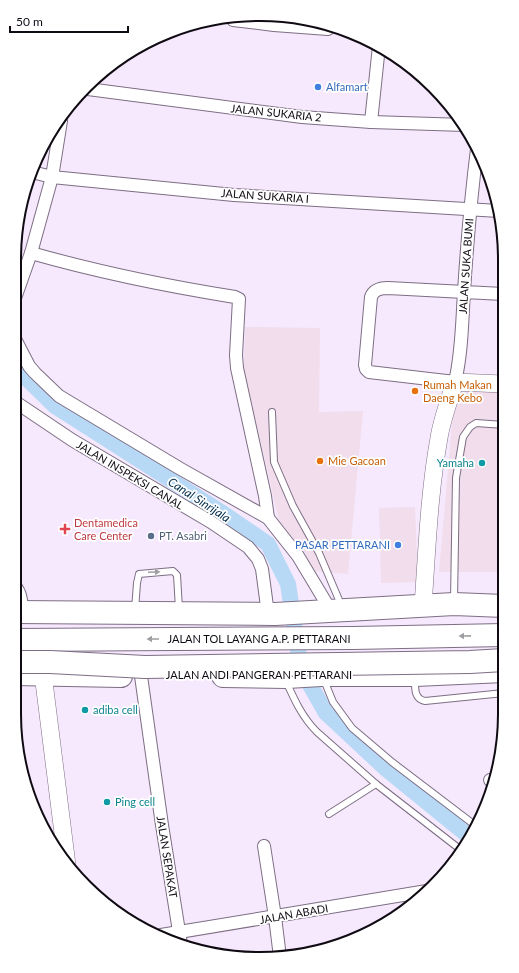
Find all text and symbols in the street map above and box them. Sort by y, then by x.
scale bar [10,8,128,34]
text: 50 m [16,14,43,29]
place label: Alfamart [326,80,368,93]
marker: Alfamart [313,82,323,92]
street label: JALAN SUKARIA 2 [230,101,322,124]
street label: JALAN SUKARIA I [221,186,309,205]
street label: JALAN SUKA BUMI [456,218,475,314]
place label: Rumah Makan Daeng Kebo [423,378,492,404]
marker: Rumah Makan Daeng Kebo [410,386,420,396]
street label: JALAN INSPEKSI CANAL [75,438,186,512]
place label: Mie Gacoan [328,454,386,467]
marker: Mie Gacoan [315,456,325,466]
place label: Yamaha [437,456,474,469]
marker: Yamaha [477,458,487,468]
water label: Canal Sinrijala [165,474,233,525]
place label: Dentamedica Care Center [74,516,138,542]
marker: Dentamedica Care Center [59,523,71,535]
place label: PT. Asabri [159,529,207,542]
marker: PT. Asabri [146,531,156,541]
place label: PASAR PETTARANI [295,538,390,551]
marker: PASAR PETTARANI [393,540,403,550]
one-way arrow [148,569,160,576]
street label: JALAN TOL LAYANG A.P. PETTARANI [167,632,351,645]
one-way arrow [458,633,471,639]
one-way arrow [146,636,159,642]
street label: JALAN ANDI PANGERAN PETTARANI [166,668,352,681]
place label: adiba cell [93,703,138,716]
marker: adiba cell [80,705,90,715]
place label: Ping cell [115,795,155,808]
marker: Ping cell [102,797,112,807]
street label: JALAN SEPAKAT [155,815,180,899]
street label: JALAN ABADI [259,901,329,926]

